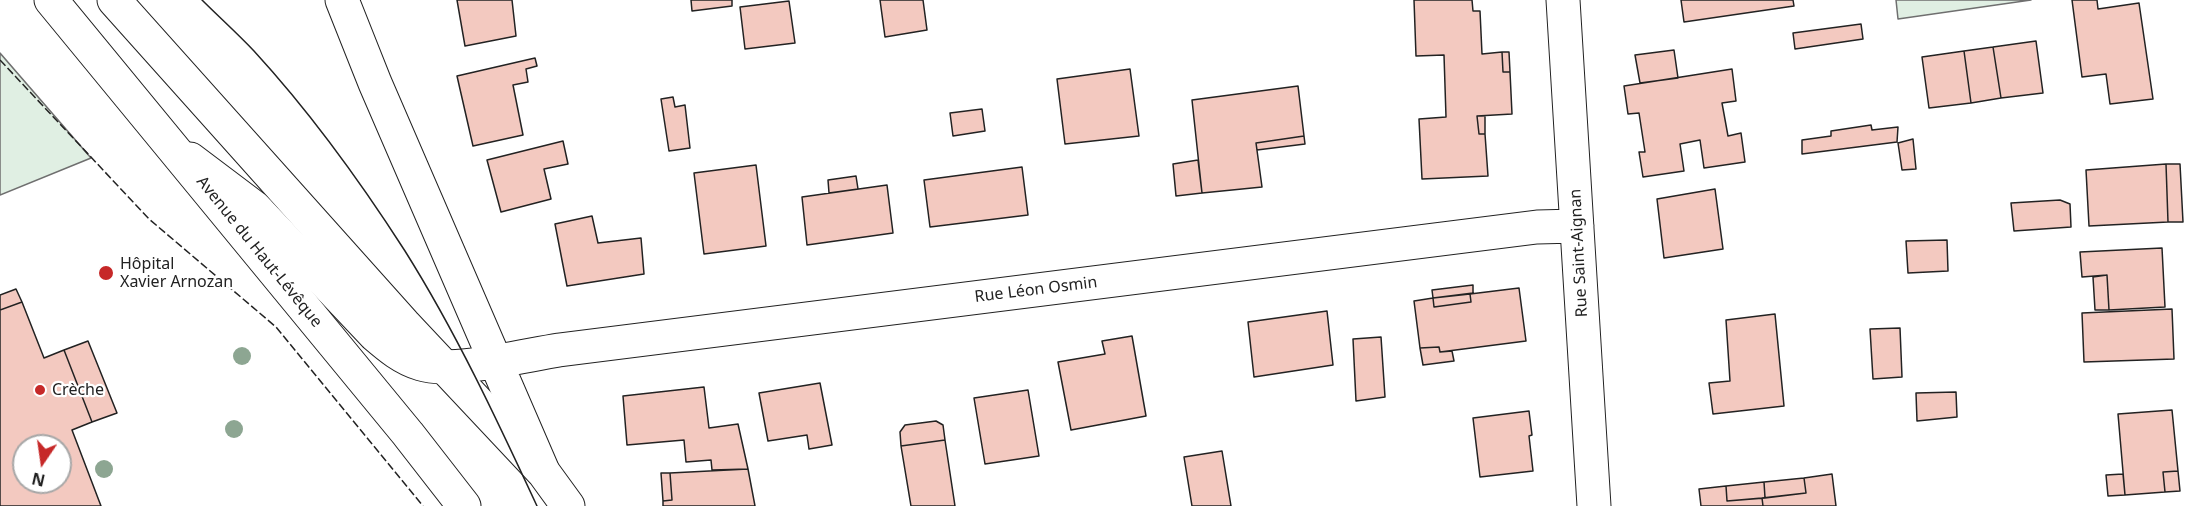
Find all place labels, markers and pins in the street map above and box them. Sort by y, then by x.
place label: Hôpital Xavier Arnozan [120,254,233,292]
marker: Hôpital Xavier Arnozan [97,264,115,282]
place label: Crèche [52,380,104,400]
marker: Crèche [33,383,47,397]

